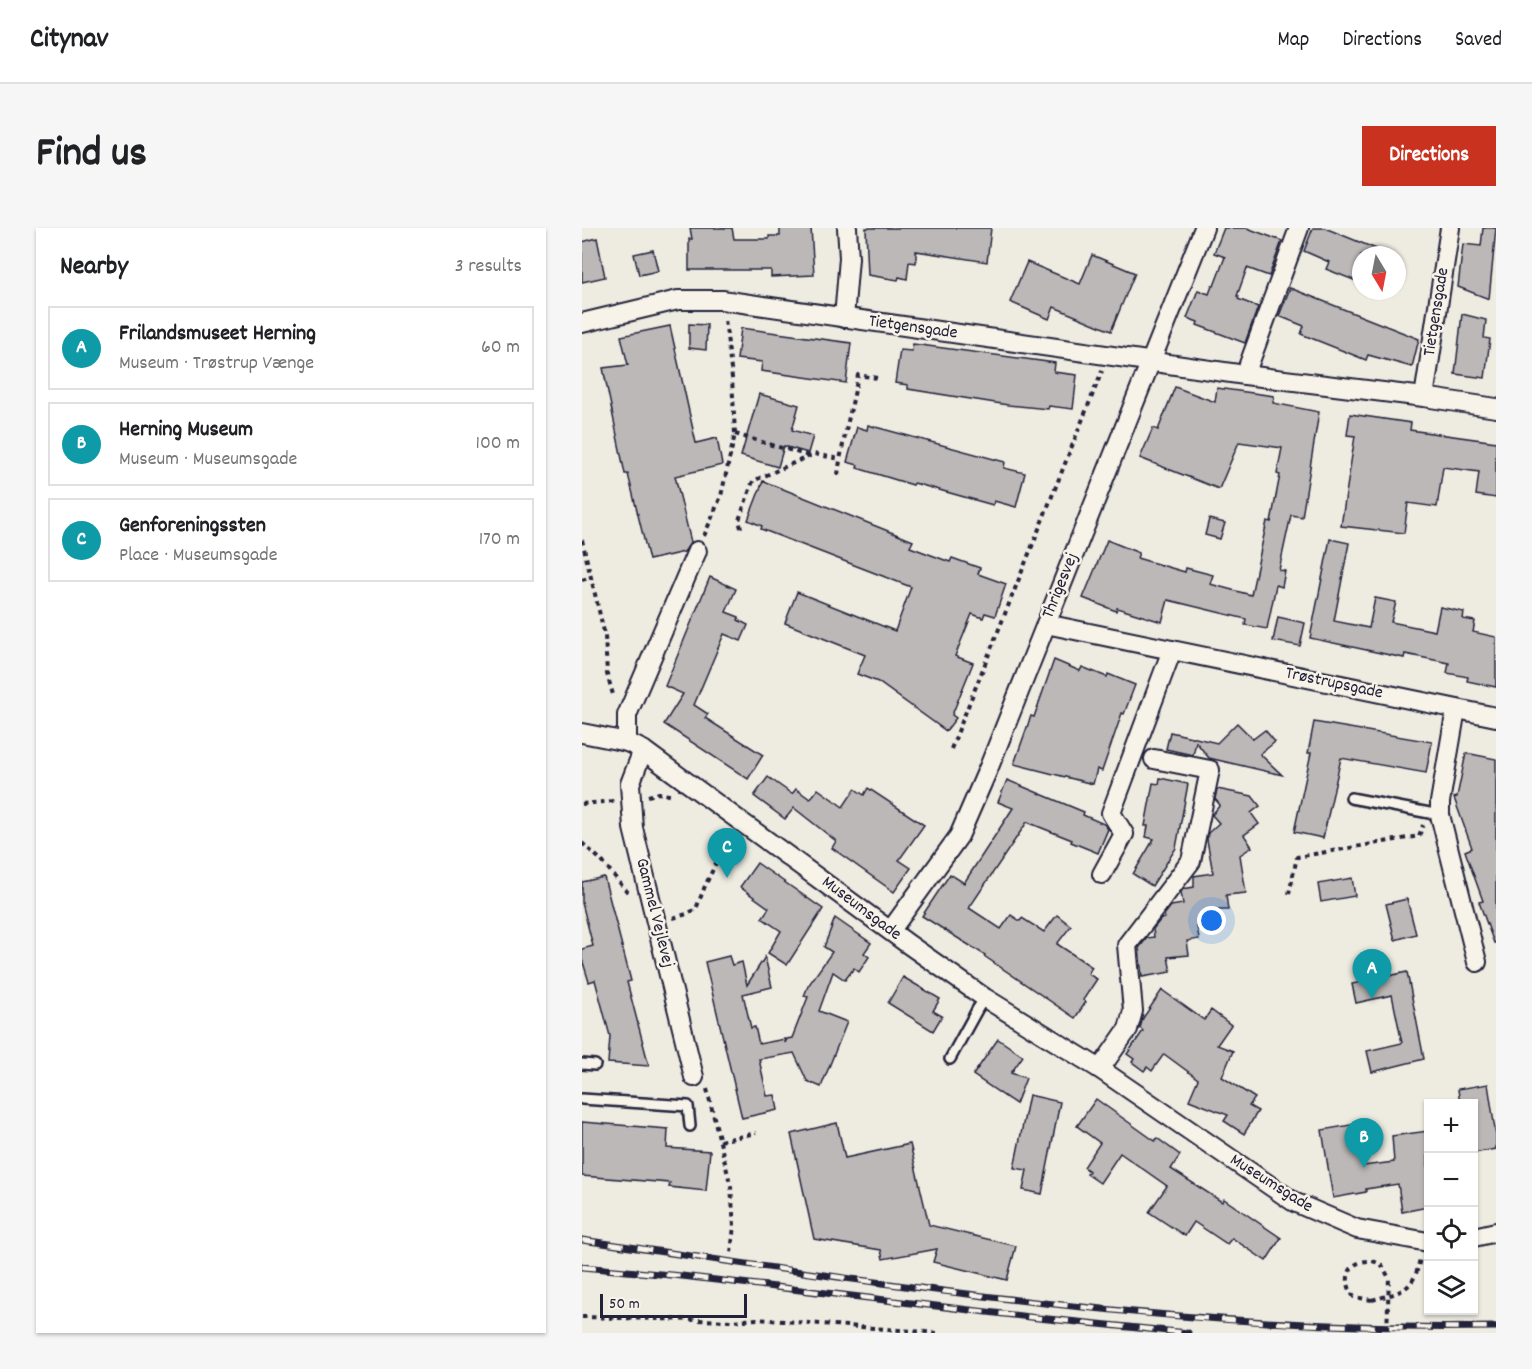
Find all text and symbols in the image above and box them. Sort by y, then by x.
text: Citynav [30,21,108,61]
text: Map [1278,26,1309,56]
text: Directions [1342,26,1422,56]
text: Saved [1455,26,1502,56]
text: Find us [36,126,147,186]
button: Directions [1362,126,1496,186]
north arrow [1352,246,1406,300]
text: Nearby [60,249,128,286]
text: 3 results [455,253,522,281]
street label: Tietgensgade [1418,266,1456,358]
street label: Tietgensgade [867,309,959,347]
text: Frilandsmuseet Herning [119,319,316,350]
text: A [76,334,87,362]
text: 60 m [481,334,520,362]
text: Museum · Trøstrup Vænge [119,350,314,378]
text: Herning Museum [119,415,253,446]
text: B [77,430,86,458]
text: 100 m [476,430,520,458]
text: Museum · Museumsgade [119,446,297,474]
text: Genforeningssten [119,511,266,542]
text: C [77,526,86,554]
text: 170 m [479,526,520,554]
text: Place · Museumsgade [119,542,277,570]
street label: Thrigesvej [1036,549,1086,623]
street label: Trøstrupsgade [1283,661,1385,707]
pin: C [708,828,746,878]
street label: Gammel Vejlevej [628,856,680,970]
street label: Museumsgade [816,871,906,947]
your location [1197,906,1226,935]
pin: A [1352,950,1392,999]
map controls [1424,1099,1478,1315]
button: + [1424,1099,1478,1153]
pin: B [1344,1118,1384,1168]
street label: Museumsgade [1224,1148,1318,1220]
button: − [1424,1153,1478,1207]
button: locate [1424,1207,1478,1261]
button: layers [1424,1261,1478,1315]
scale bar [600,1291,747,1318]
text: 50 m [609,1293,640,1316]

